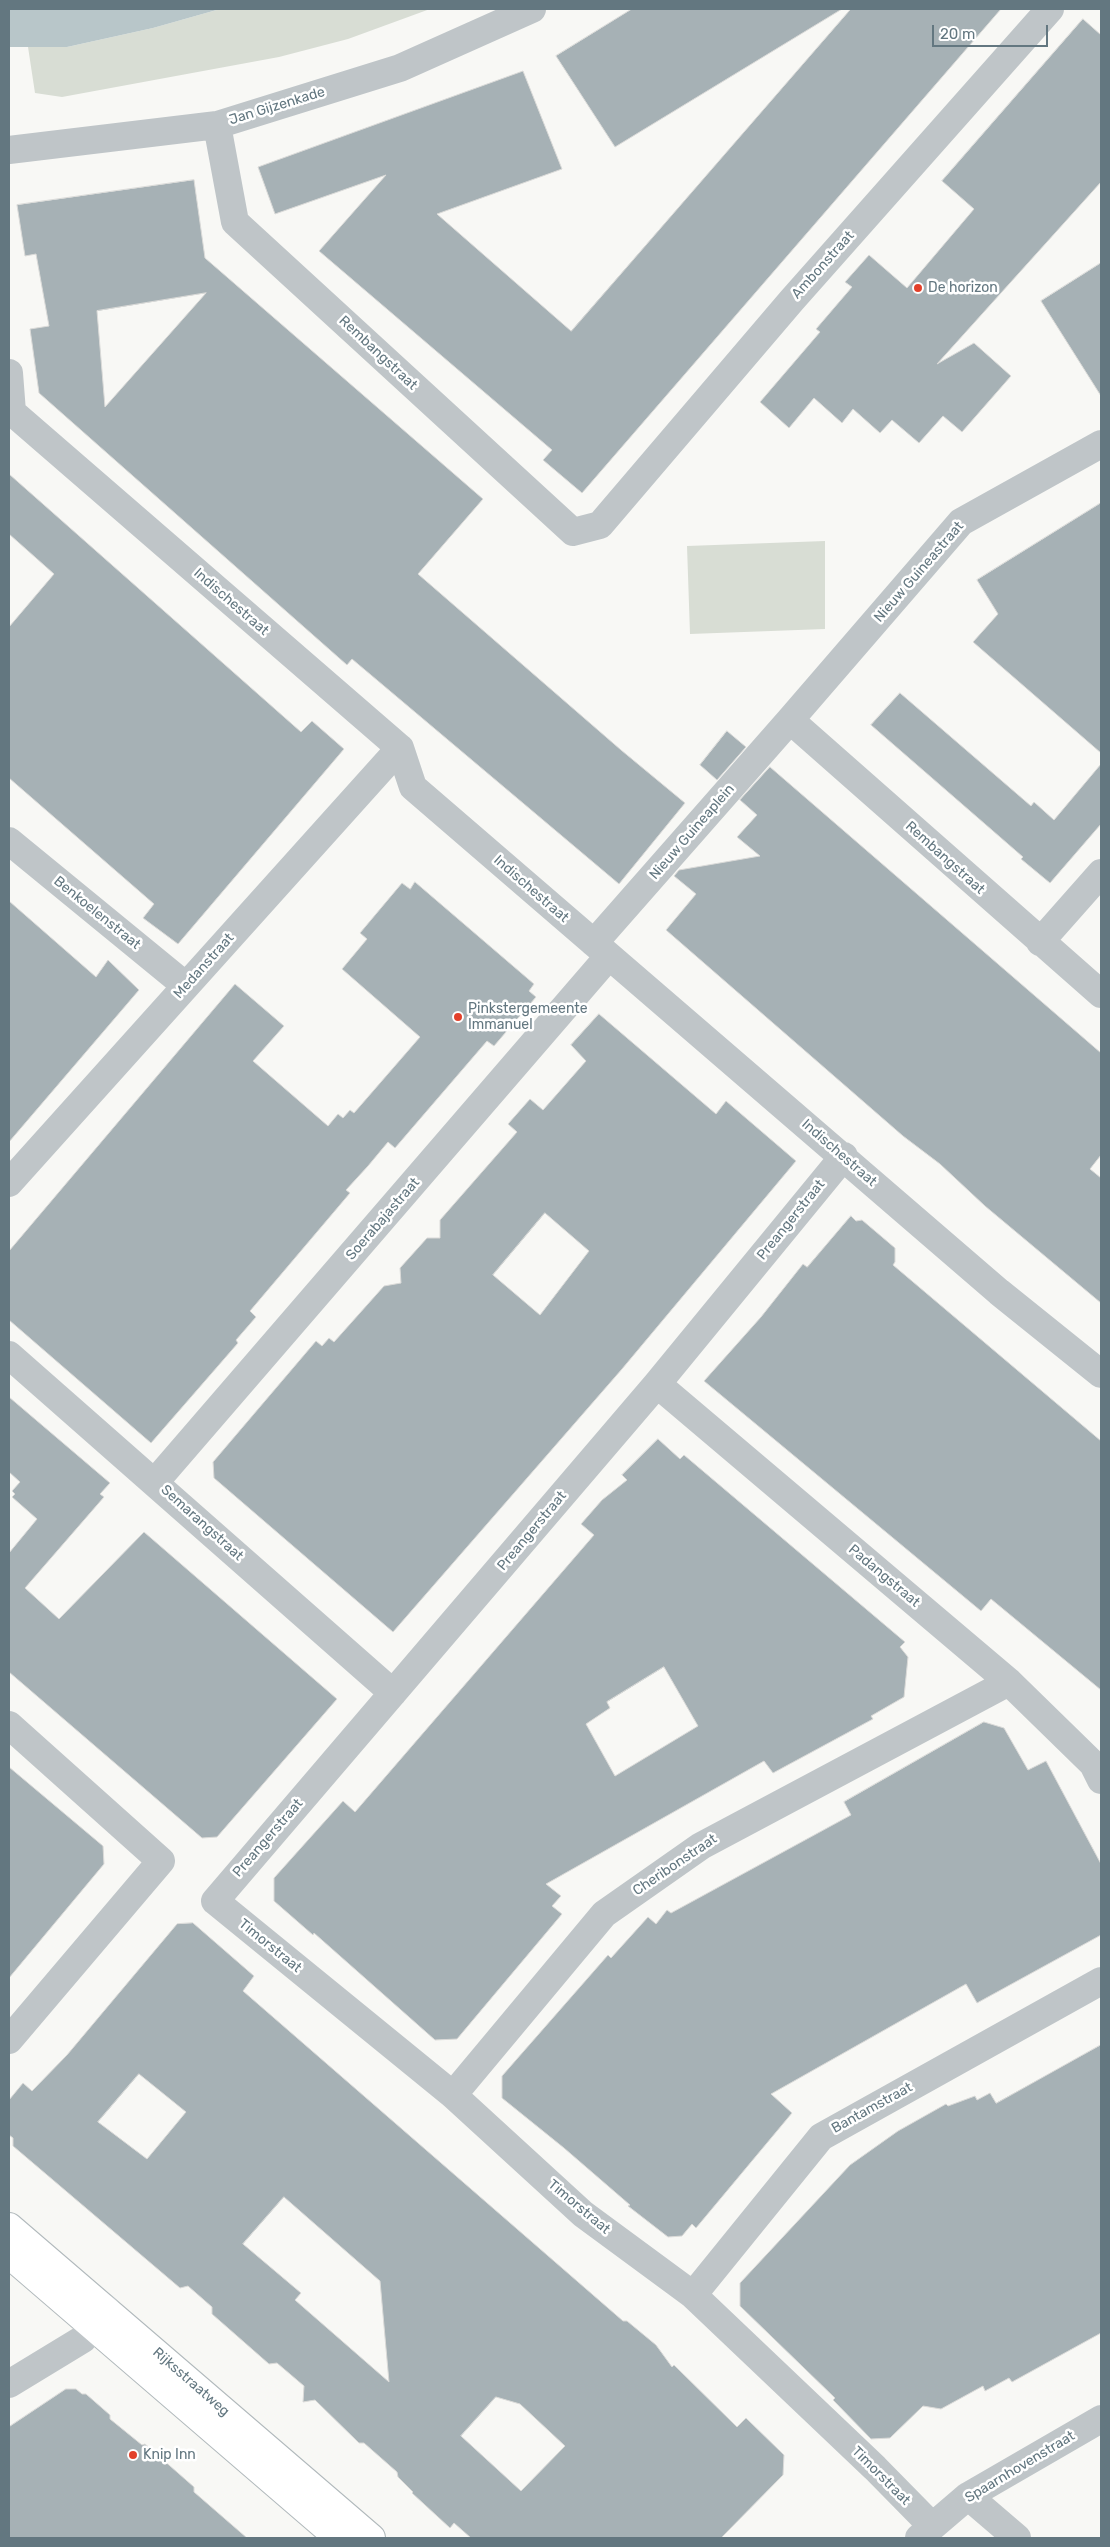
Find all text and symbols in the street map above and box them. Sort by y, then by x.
scale bar [935,15,1051,47]
text: 20 m [940,25,975,43]
street label: Jan Gijzenkade [227,83,327,129]
street label: Ambonstraat [788,228,858,302]
place label: De horizon [928,280,998,296]
marker: De horizon [912,282,924,294]
street label: Rembangstraat [335,312,421,394]
street label: Nieuw Guineastraat [871,518,967,626]
street label: Indischestraat [190,565,272,639]
street label: Nieuw Guineaplein [646,781,738,883]
street label: Rembangstraat [902,818,988,898]
street label: Indischestraat [490,852,572,926]
street label: Benkoelenstraat [50,873,144,953]
street label: Medanstraat [170,930,238,1002]
place label: Pinkstergemeente Immanuel [468,1001,588,1034]
marker: Pinkstergemeente Immanuel [452,1011,464,1023]
street label: Indischestraat [798,1116,880,1190]
street label: Soerabajastraat [343,1174,423,1264]
street label: Preangerstraat [754,1176,828,1264]
street label: Semarangstraat [157,1482,247,1564]
street label: Preangerstraat [494,1488,570,1574]
street label: Padangstraat [845,1541,923,1611]
street label: Preangerstraat [229,1795,307,1881]
street label: Cheribonstraat [630,1831,720,1899]
street label: Timorstraat [235,1916,305,1976]
street label: Bantamstraat [829,2079,915,2137]
street label: Timorstraat [545,2176,613,2238]
street label: Rijksstraatweg [149,2344,233,2420]
street label: Spaarnhovenstraat [962,2428,1078,2506]
street label: Timorstraat [848,2443,914,2509]
place label: Knip Inn [143,2447,196,2463]
marker: Knip Inn [127,2449,139,2461]

